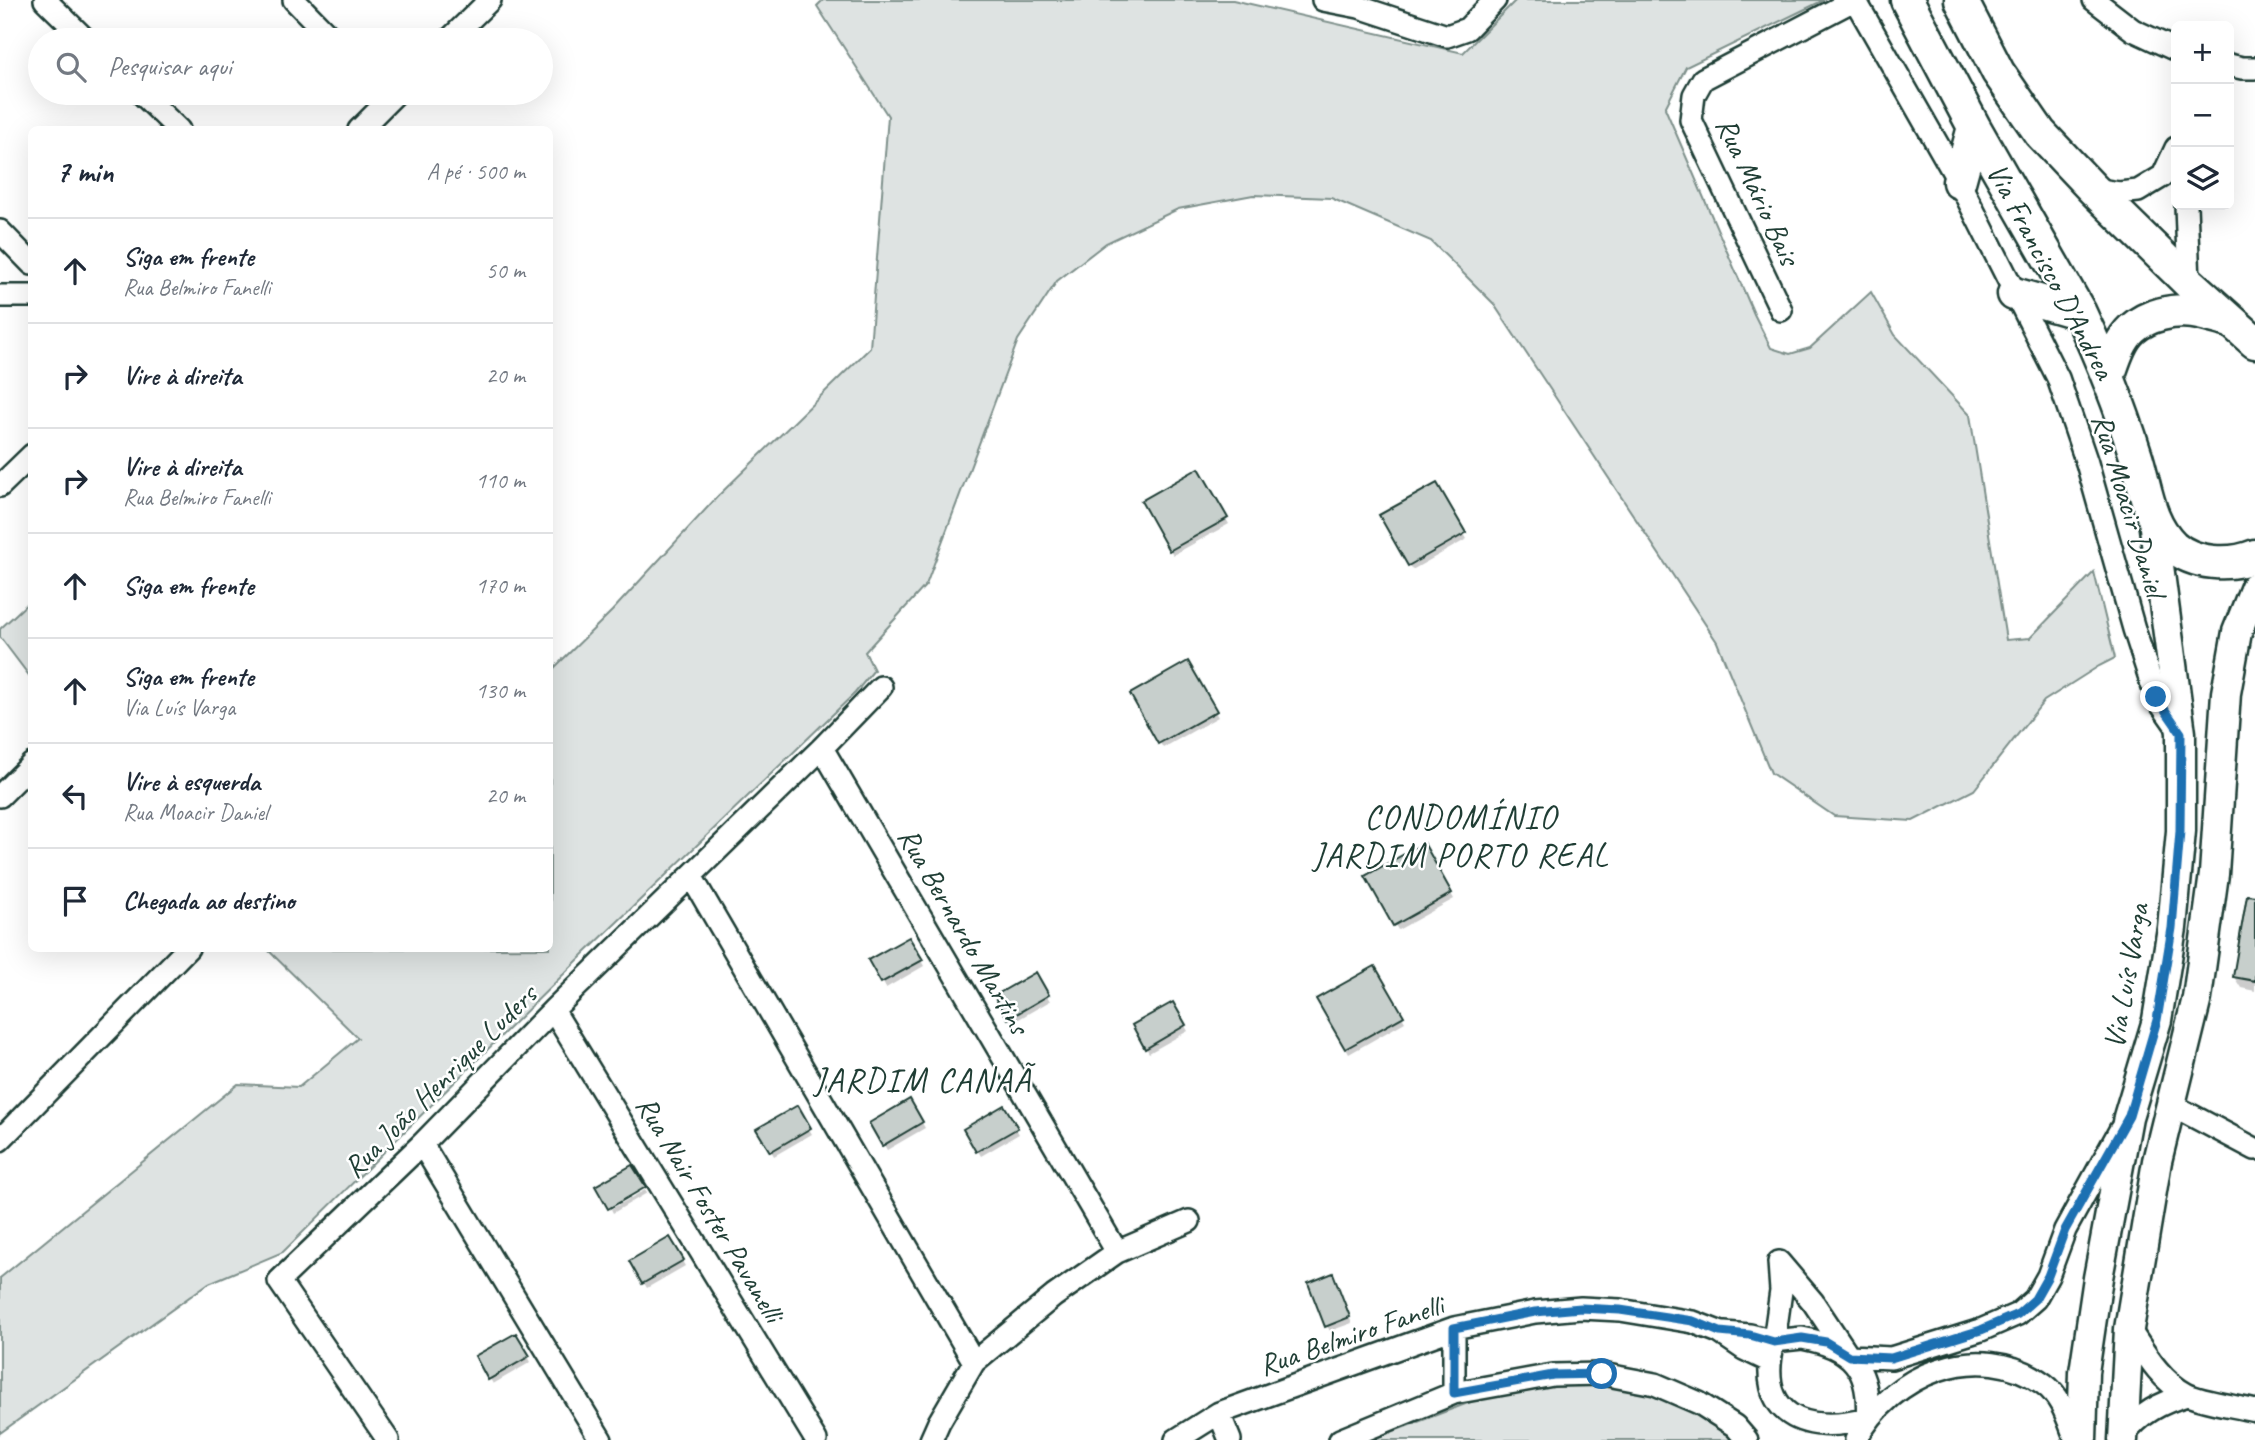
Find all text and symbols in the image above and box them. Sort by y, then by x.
map controls [2171,21,2234,210]
button: + [2171,21,2234,84]
search box [28,28,553,105]
icon: search [52,48,90,86]
text: Pesquisar aqui [108,50,232,83]
button: − [2171,84,2234,147]
street label: Rua Mário Bais [1707,111,1810,273]
button: layers [2171,147,2234,210]
text: 7 min [56,153,113,191]
text: A pé · 500 m [427,157,525,186]
street label: Via Francisco D'Andrea [1978,157,2125,387]
text: Siga em frente [123,240,254,273]
icon: ahead [56,252,94,290]
text: 50 m [486,256,525,285]
text: Rua Belmiro Fanelli [123,273,271,302]
icon: right [56,357,94,395]
text: Vire à direita [123,359,242,392]
text: 20 m [486,361,525,390]
street label: Rua Moacir Daniel [2083,409,2176,606]
text: Vire à direita [123,450,242,483]
icon: right [56,462,94,500]
text: 110 m [476,466,525,495]
text: Rua Belmiro Fanelli [123,483,271,512]
icon: ahead [56,567,94,605]
text: Siga em frente [123,569,254,602]
text: 170 m [476,571,525,600]
text: Siga em frente [123,660,254,693]
icon: ahead [56,672,94,710]
text: 130 m [476,676,525,705]
route end [2140,681,2171,712]
text: Via Luís Varga [123,693,235,722]
text: Vire à esquerda [123,765,260,798]
icon: left [56,777,94,815]
text: 20 m [486,781,525,810]
district label: CONDOMÍNIO JARDIM PORTO REAL [1311,796,1609,876]
text: Rua Moacir Daniel [123,798,268,827]
street label: Rua Bernardo Martins [889,821,1040,1044]
icon: arrive [56,882,94,920]
text: Chegada ao destino [123,884,295,917]
street label: Via Luís Varga [2095,899,2158,1051]
street label: Rua João Henrique Luders [335,974,547,1186]
district label: JARDIM CANAÃ [812,1059,1036,1101]
street label: Rua Nair Foster Pavanelli [627,1089,794,1332]
street label: Rua Belmiro Fanelli [1254,1285,1451,1384]
route start [1586,1358,1617,1389]

